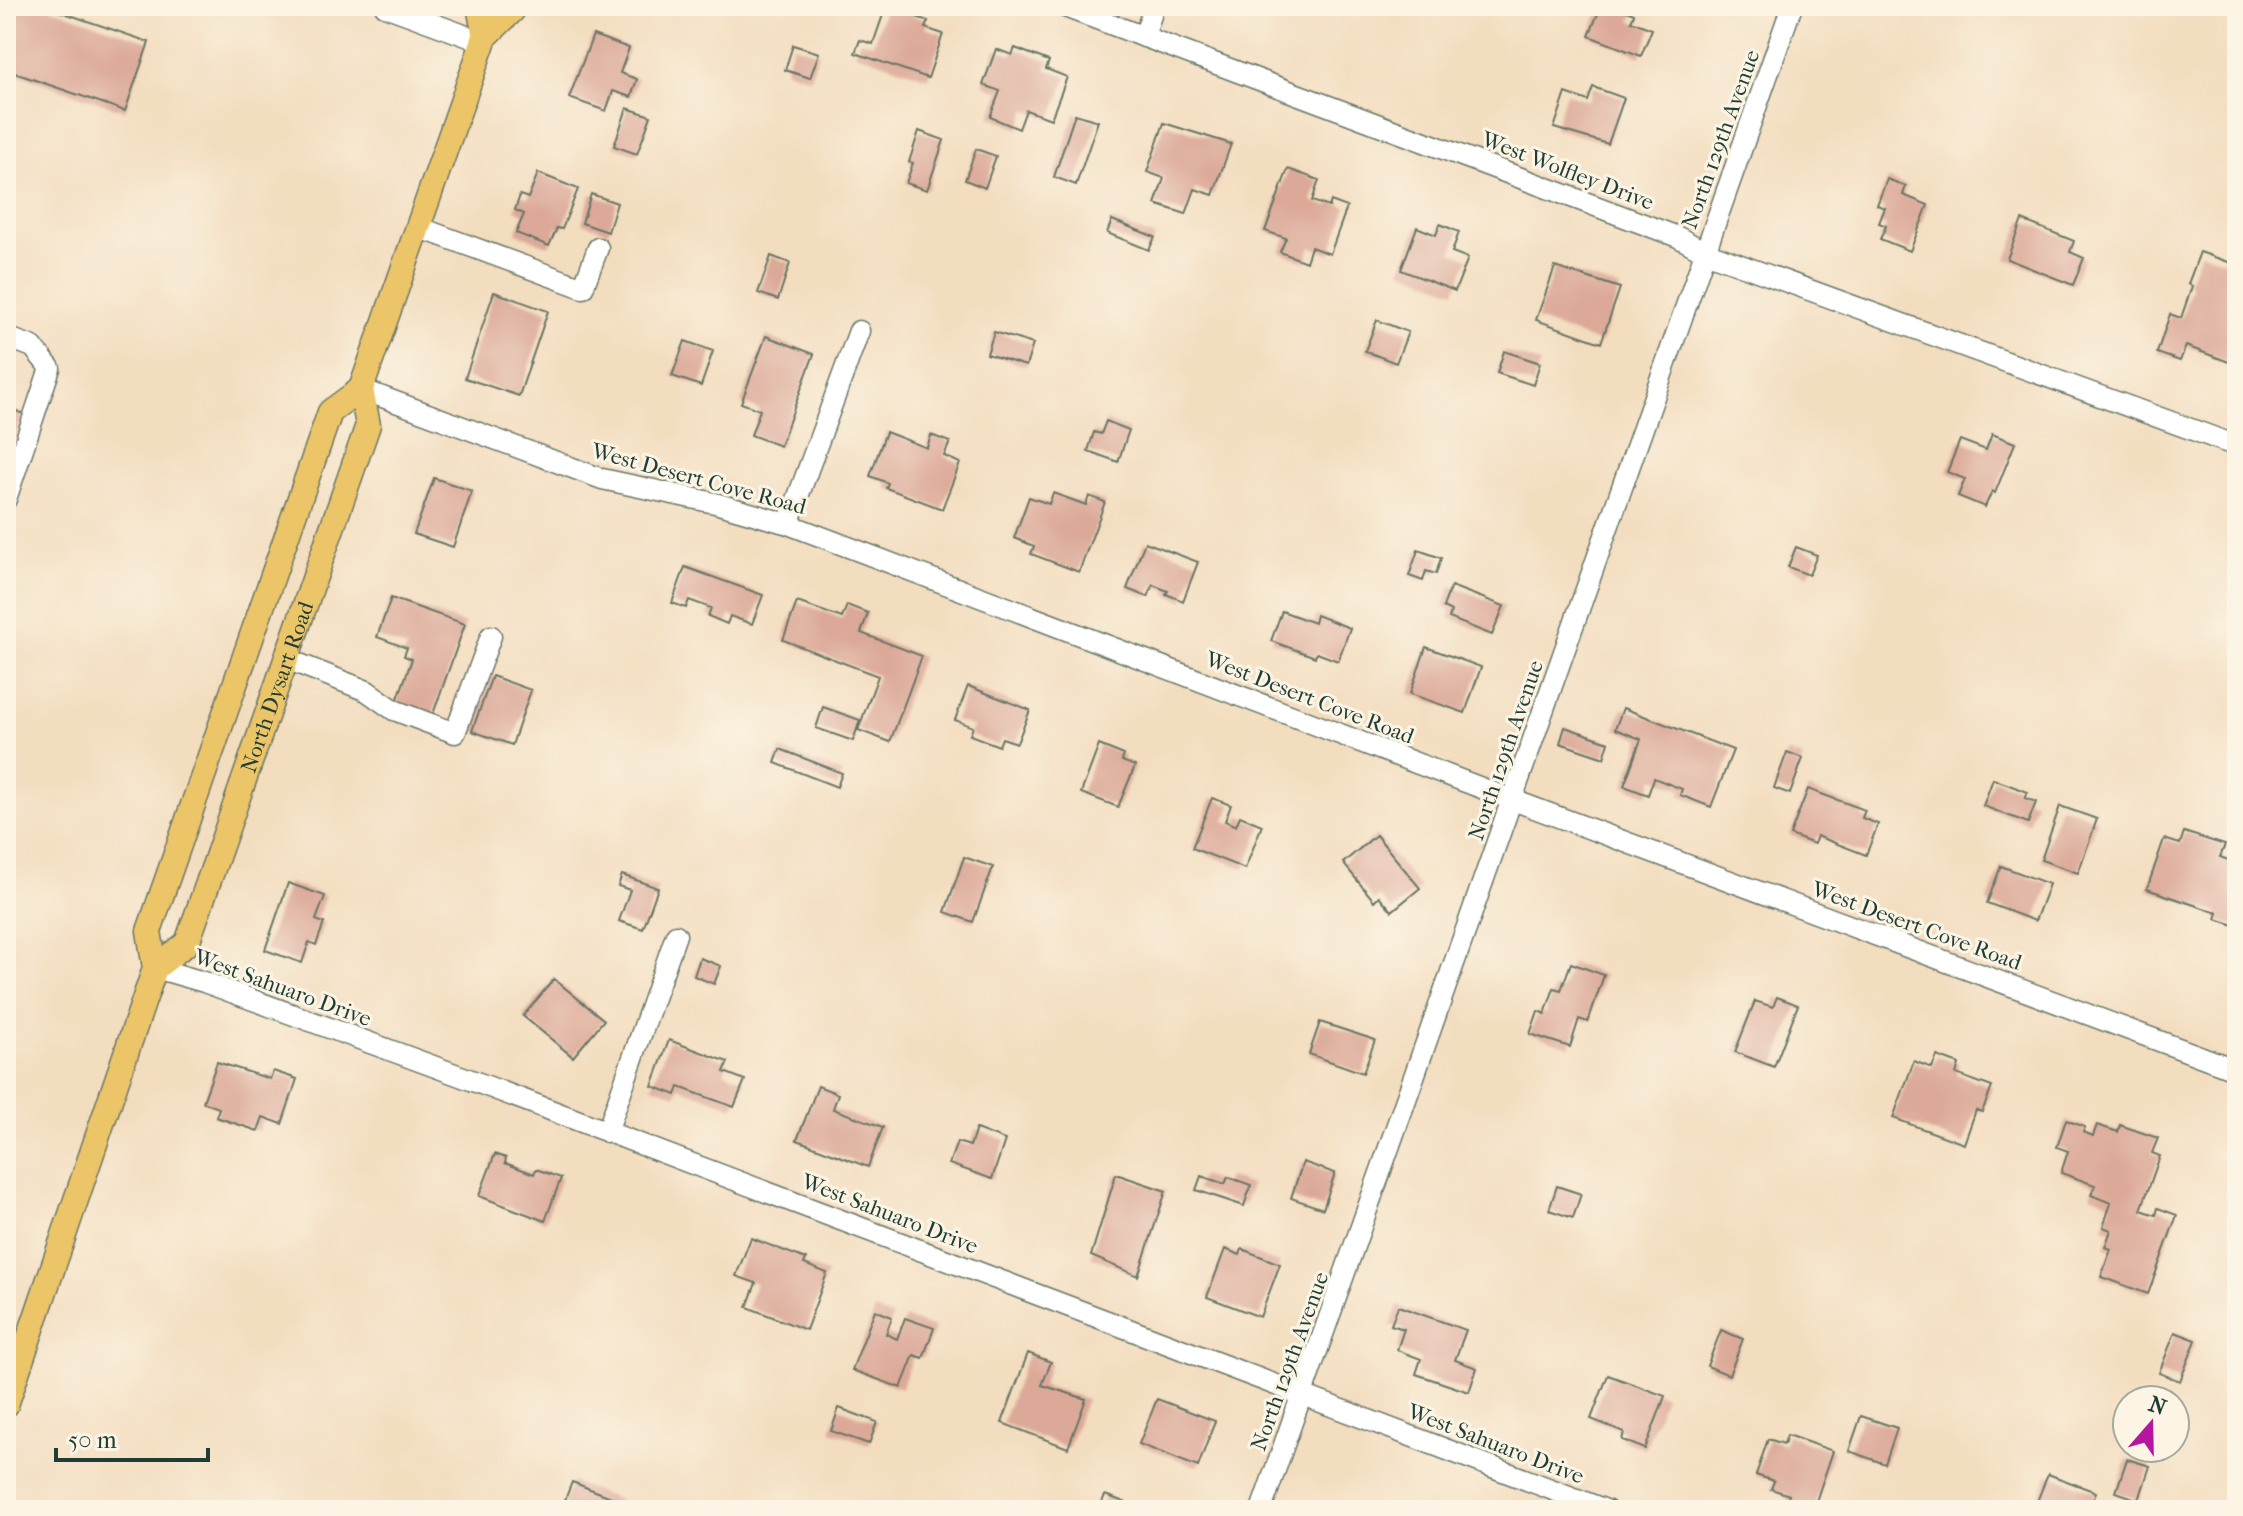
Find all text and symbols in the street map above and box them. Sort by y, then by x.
street label: North 129th Avenue [1677,46,1765,232]
street label: West Wolfley Drive [1477,126,1657,216]
street label: West Desert Cove Road [588,438,810,520]
street label: North Dysart Road [236,597,320,776]
street label: West Desert Cove Road [1201,646,1418,750]
street label: North 129th Avenue [1463,657,1549,844]
street label: West Desert Cove Road [1807,876,2026,976]
street label: West Sahuaro Drive [190,943,375,1032]
street label: West Sahuaro Drive [797,1168,982,1260]
street label: North 129th Avenue [1246,1268,1334,1454]
north arrow [2111,1384,2191,1464]
text: N [2145,1391,2170,1421]
street label: West Sahuaro Drive [1403,1398,1588,1490]
scale bar [56,1412,208,1462]
text: 50 m [68,1426,117,1454]

